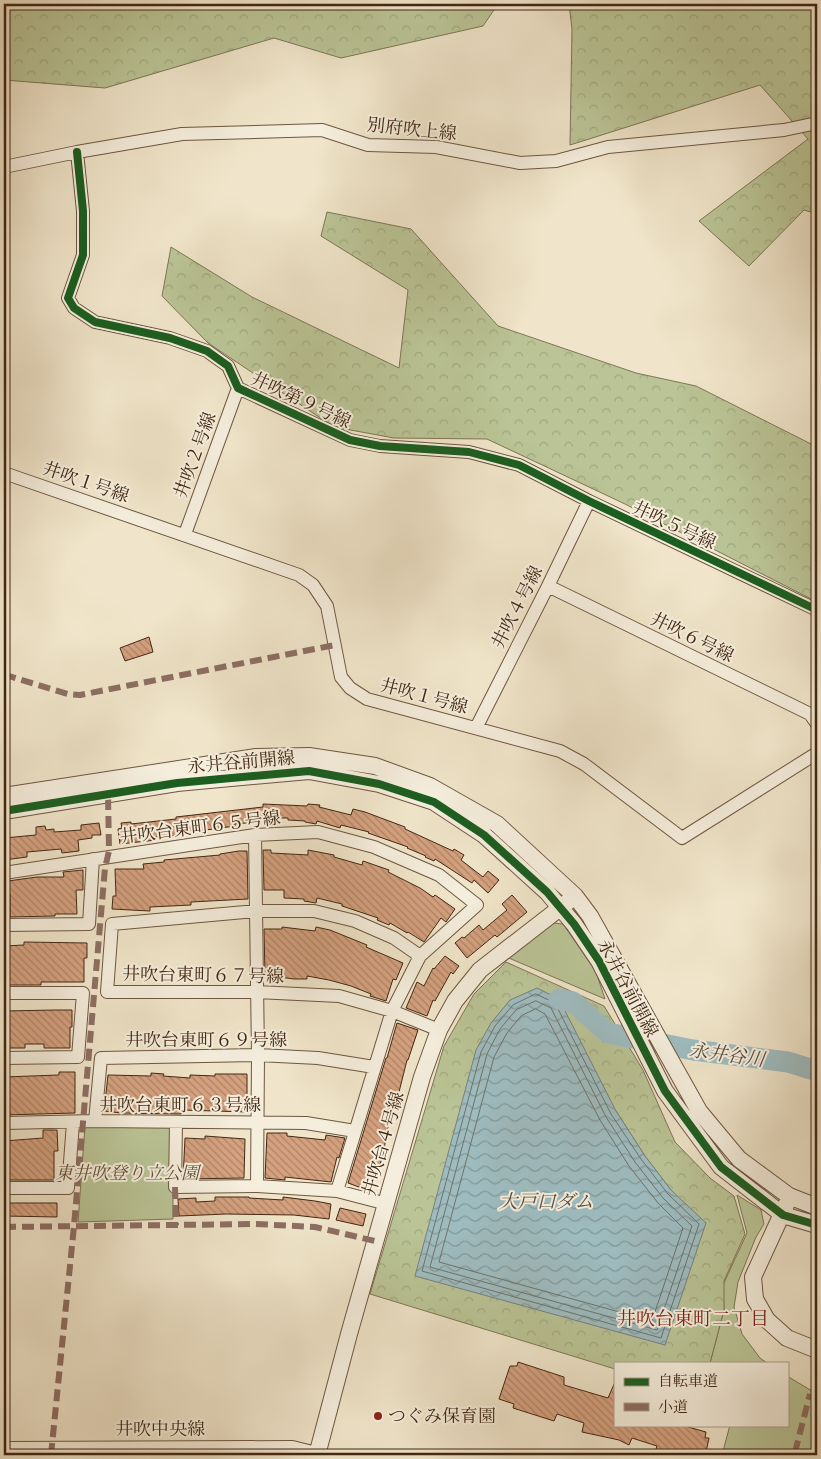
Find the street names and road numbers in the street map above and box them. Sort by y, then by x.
street label: 別府吹上線 [366,113,458,148]
street label: 井吹第９号線 [246,367,355,436]
street label: 井吹２号線 [169,409,224,502]
street label: 井吹１号線 [39,457,132,510]
street label: 井吹５号線 [627,496,719,557]
street label: 井吹４号線 [487,562,550,653]
street label: 井吹６号線 [645,607,737,669]
street label: 井吹１号線 [377,674,470,721]
street label: 永井谷前開線 [186,746,296,781]
street label: 井吹台東町６５号線 [118,806,282,851]
street label: 永井谷前開線 [590,935,663,1042]
street label: 井吹台東町６７号線 [122,963,284,990]
street label: 井吹台東町６９号線 [125,1029,287,1054]
street label: 井吹台４号線 [358,1089,411,1200]
street label: 井吹台東町６３号線 [99,1094,261,1119]
street label: 井吹中央線 [115,1418,205,1443]

